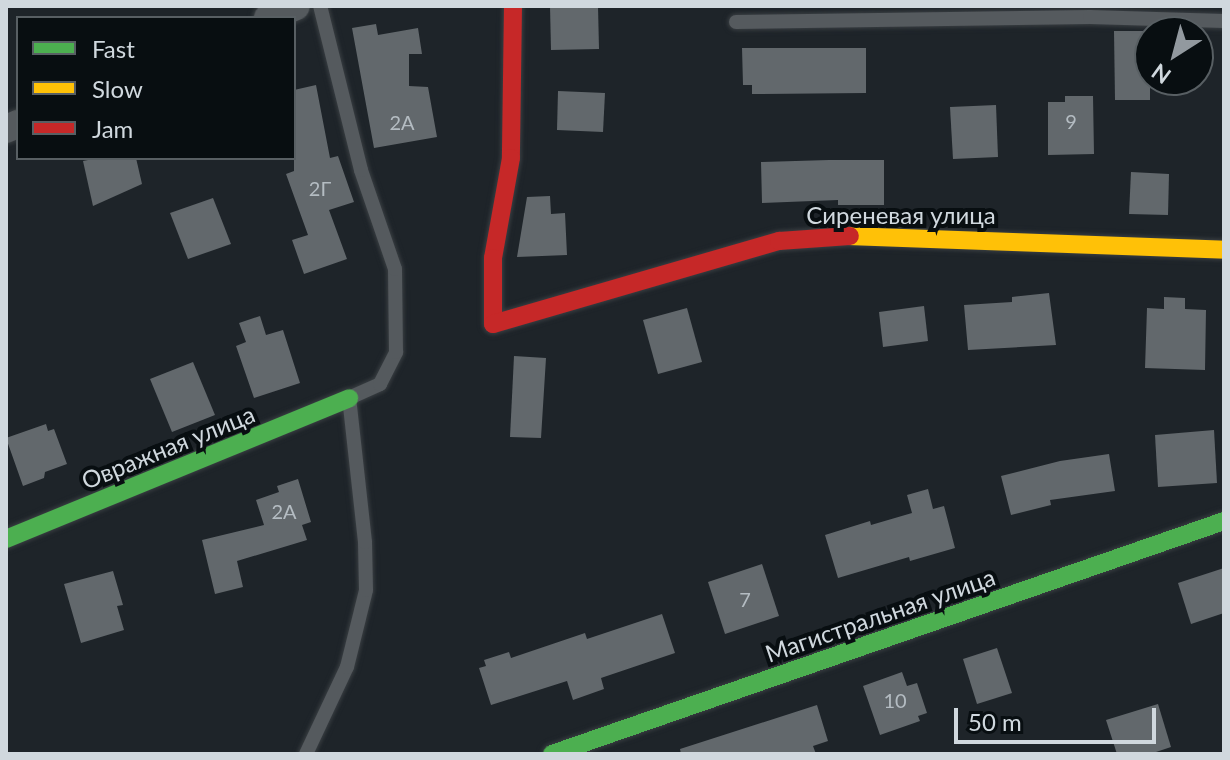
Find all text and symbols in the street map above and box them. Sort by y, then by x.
legend [16,16,296,160]
north arrow [1134,16,1214,96]
text: Fast [92,34,135,63]
text: N [1146,58,1176,90]
text: Slow [92,74,143,103]
house number: 9 [1065,109,1077,133]
house number: 2А [389,110,415,134]
text: Jam [92,114,133,143]
house number: 2Г [309,176,331,200]
street label: Сиреневая улица [806,201,996,229]
street label: Овражная улица [77,399,259,495]
house number: 2А [271,499,297,523]
street label: Магистральная улица [761,562,999,668]
house number: 7 [739,587,751,611]
house number: 10 [883,688,907,712]
scale bar [958,692,1160,742]
text: 50 m [968,707,1022,736]

